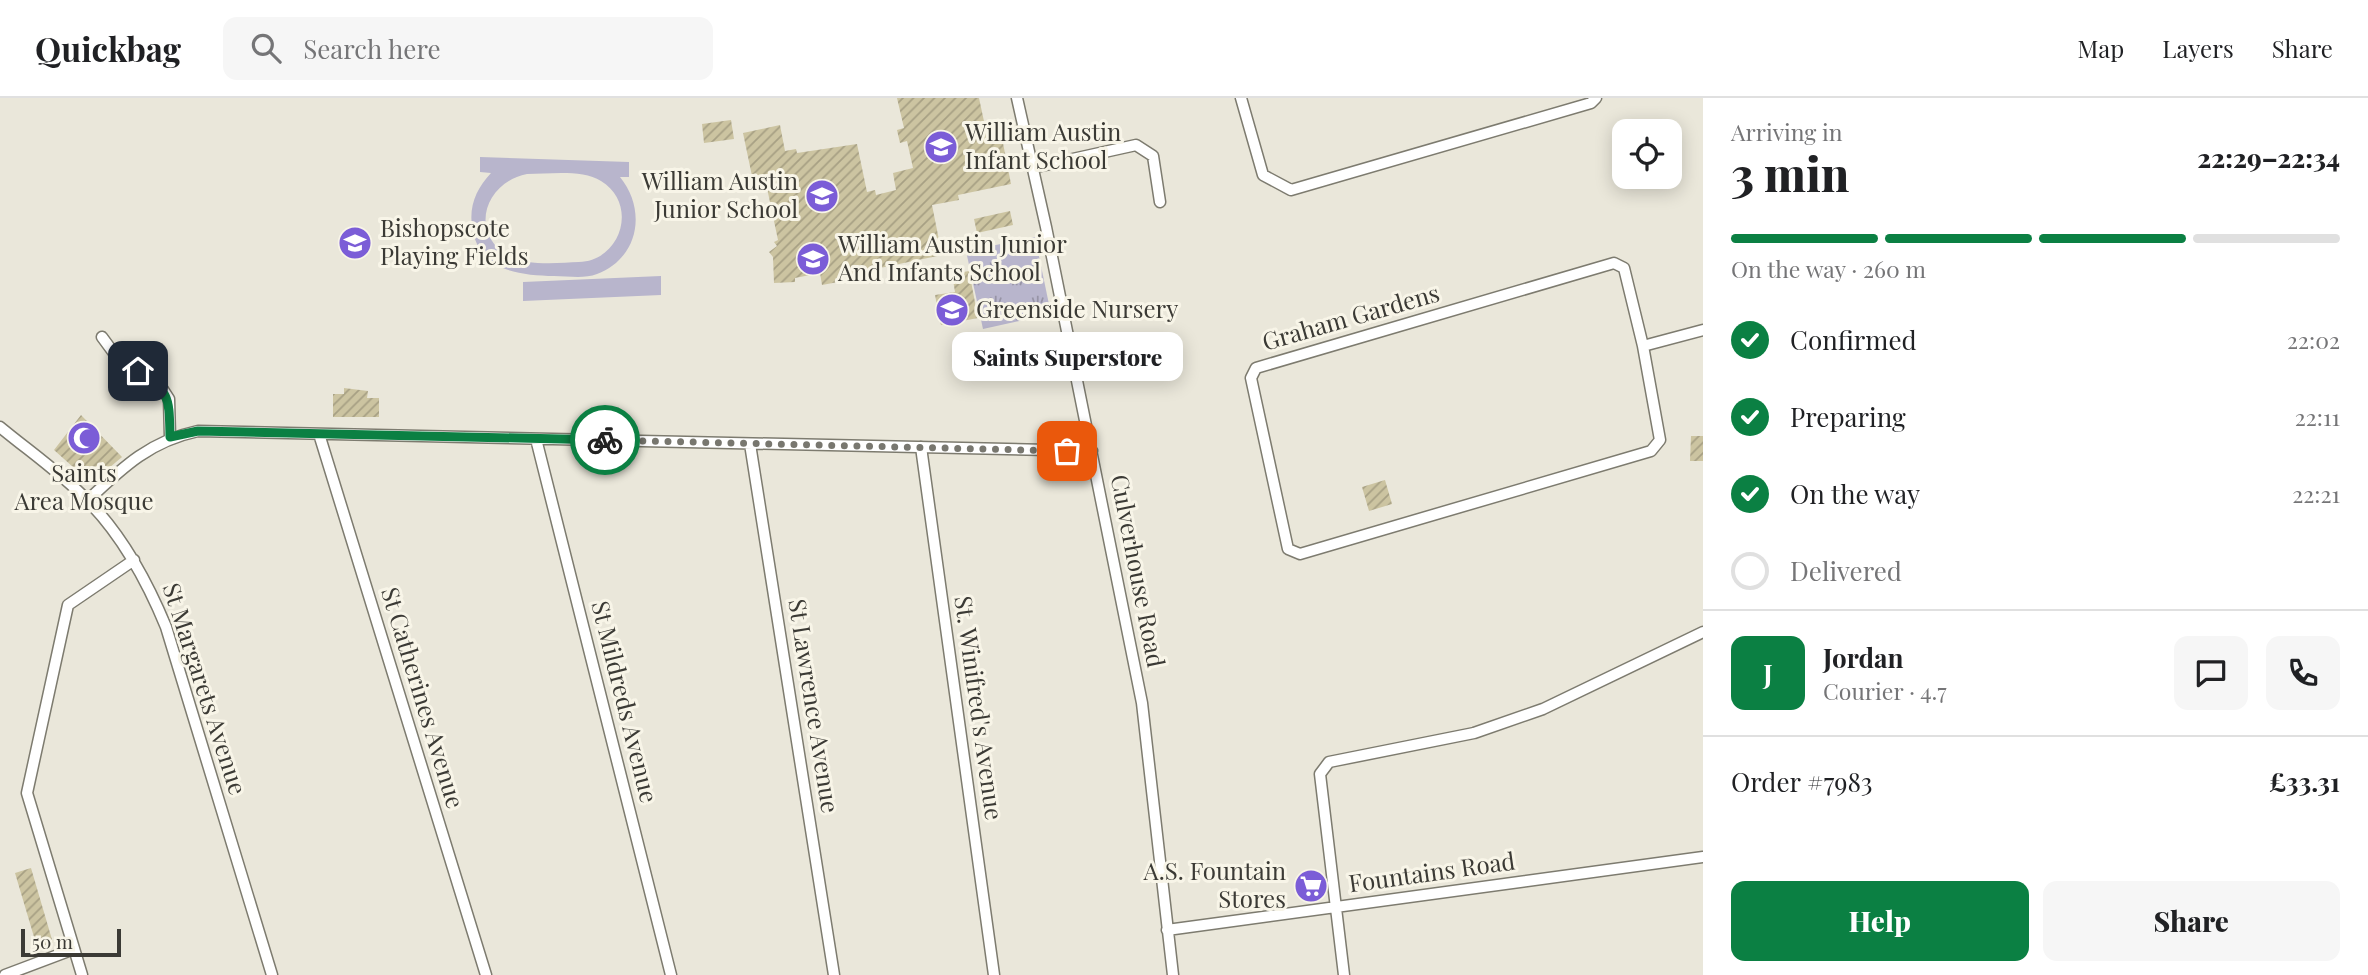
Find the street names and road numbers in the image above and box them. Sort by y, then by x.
street label: Graham Gardens [1258,275,1443,357]
street label: Culverhouse Road [1105,471,1173,670]
street label: St Margarets Avenue [157,578,255,798]
street label: St Catherines Avenue [375,583,473,812]
street label: St. Winifred's Avenue [948,594,1012,822]
street label: St Lawrence Avenue [782,596,848,815]
street label: St Mildreds Avenue [585,597,666,806]
street label: Fountains Road [1346,844,1517,899]

